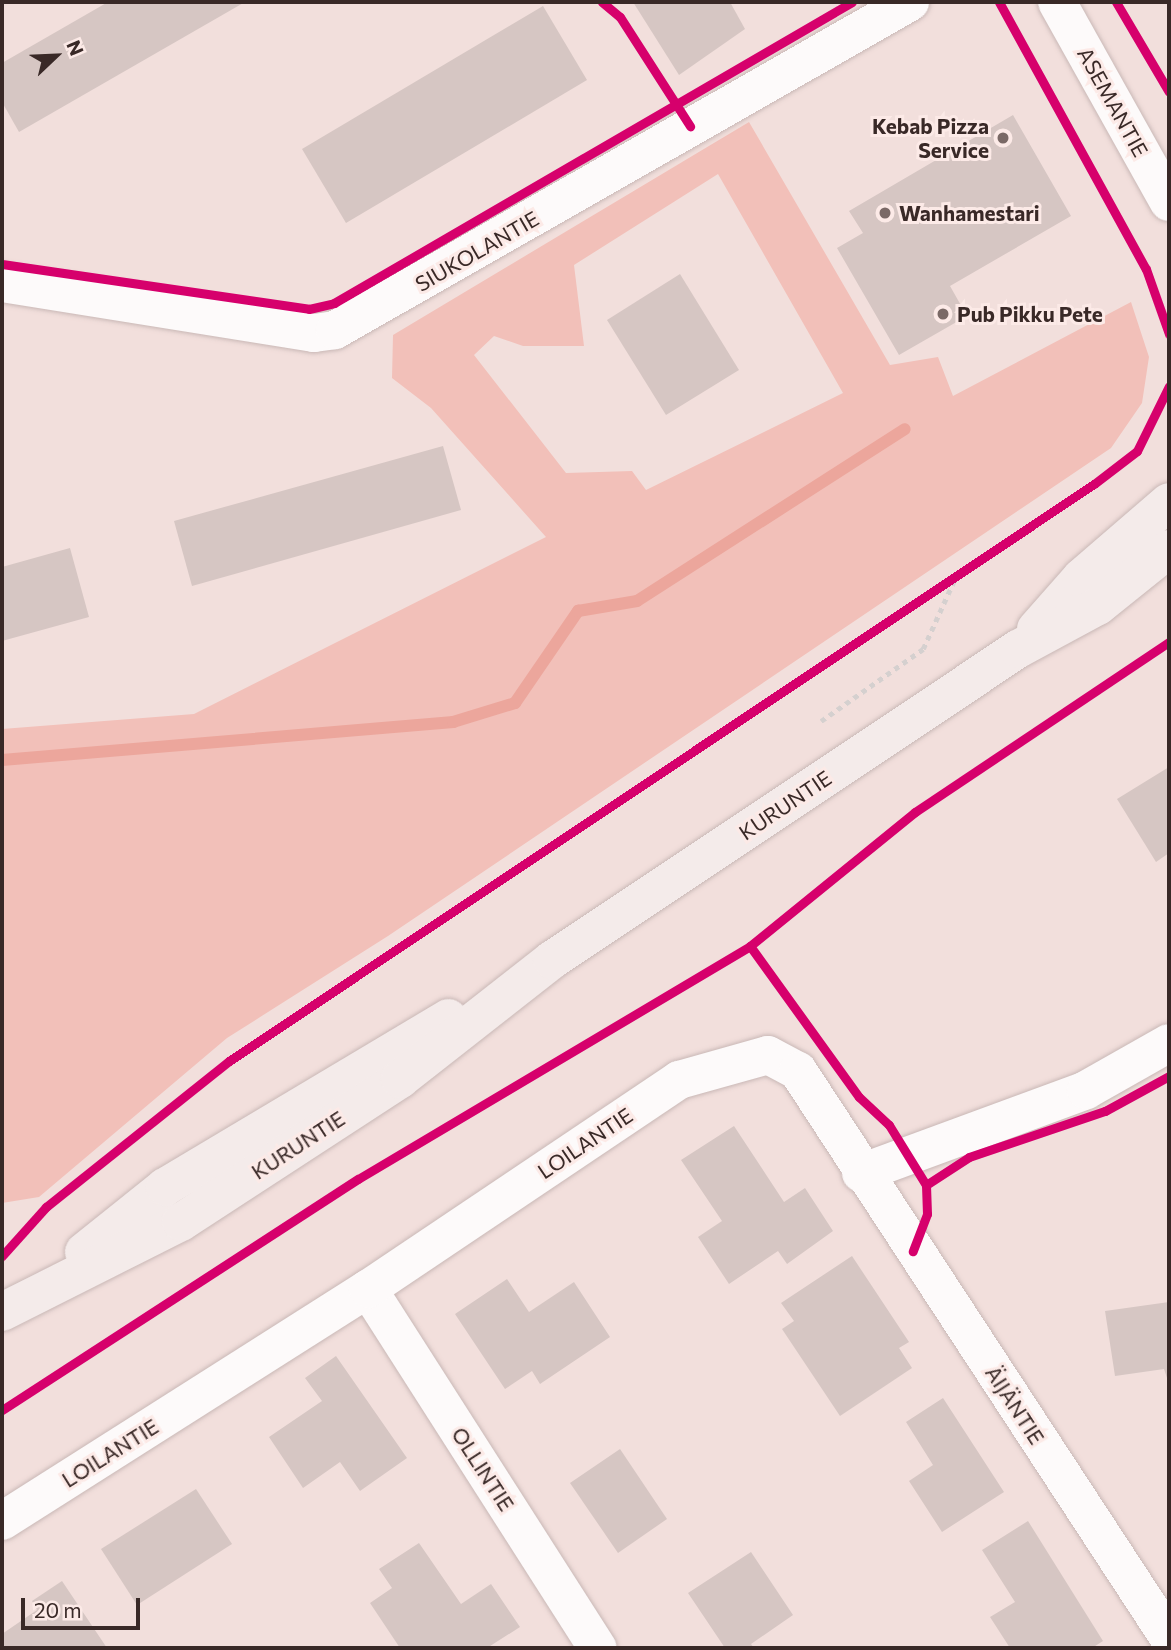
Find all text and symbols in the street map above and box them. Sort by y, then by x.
north arrow [21,21,91,91]
text: N [62,37,89,59]
street label: ASEMANTIE [1073,43,1153,161]
place label: Kebab Pizza Service [872,113,989,163]
marker: Kebab Pizza Service [995,130,1011,146]
place label: Wanhamestari [899,200,1040,226]
marker: Wanhamestari [877,205,893,221]
street label: SIUKOLANTIE [411,206,543,296]
place label: Pub Pikku Pete [957,301,1103,327]
marker: Pub Pikku Pete [935,306,951,322]
street label: KURUNTIE [734,765,836,845]
street label: LOILANTIE [533,1102,637,1184]
street label: KURUNTIE [247,1106,349,1184]
street label: ÄIJÄNTIE [980,1361,1050,1449]
street label: LOILANTIE [57,1413,163,1493]
street label: OLLINTIE [447,1422,519,1516]
scale bar [24,1584,144,1628]
text: 20 m [34,1597,82,1622]

